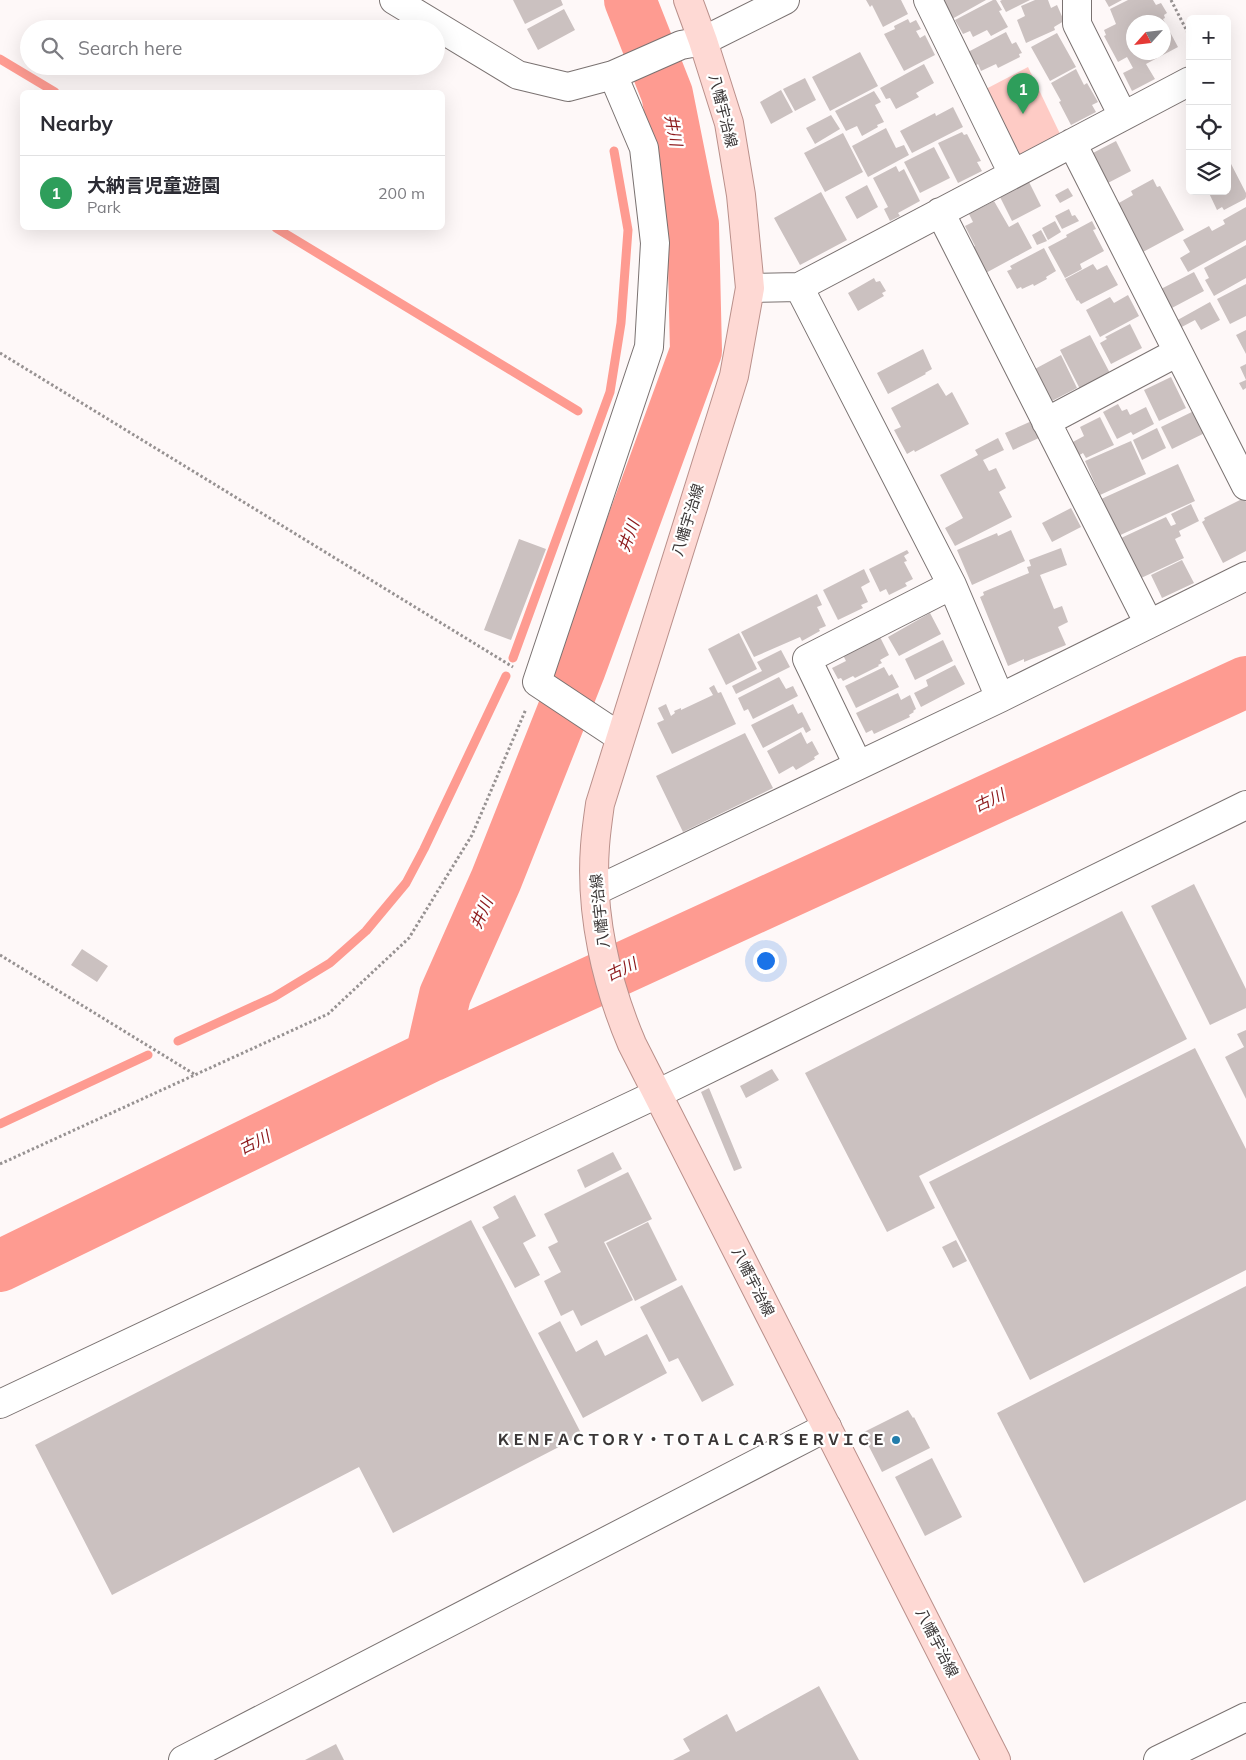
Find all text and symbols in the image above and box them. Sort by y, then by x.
north arrow [1126,15,1171,60]
map controls [1186,15,1231,195]
button: + [1186,15,1231,60]
search box [20,20,445,75]
icon: search [38,34,66,62]
text: Search here [78,36,182,60]
button: − [1186,60,1231,105]
street label: 八幡宇治線 [705,72,742,150]
pin: 1 [1007,73,1039,114]
button: locate [1186,105,1231,150]
text: Nearby [40,110,113,136]
water label: 井川 [661,112,687,150]
button: layers [1186,150,1231,195]
text: 大納言児童遊園 [87,173,220,197]
text: 1 [51,183,61,203]
text: 200 m [378,183,425,203]
text: Park [87,197,121,217]
street label: 八幡宇治線 [667,481,708,559]
water label: 井川 [613,516,644,554]
water label: 古川 [970,783,1010,816]
street label: 八幡宇治線 [586,873,613,949]
water label: 井川 [465,892,497,932]
your location [753,948,779,974]
water label: 古川 [602,952,642,985]
water label: 古川 [235,1125,275,1158]
street label: 八幡宇治線 [728,1244,779,1320]
place label: ＫＥＮＦＡＣＴＯＲＹ・ＴＯＴＡＬＣＡＲＳＥＲＶＩＣＥ [496,1430,886,1449]
marker: ＫＥＮＦＡＣＴＯＲＹ・ＴＯＴＡＬＣＡＲＳＥＲＶＩＣＥ [890,1434,902,1446]
street label: 八幡宇治線 [912,1605,963,1681]

